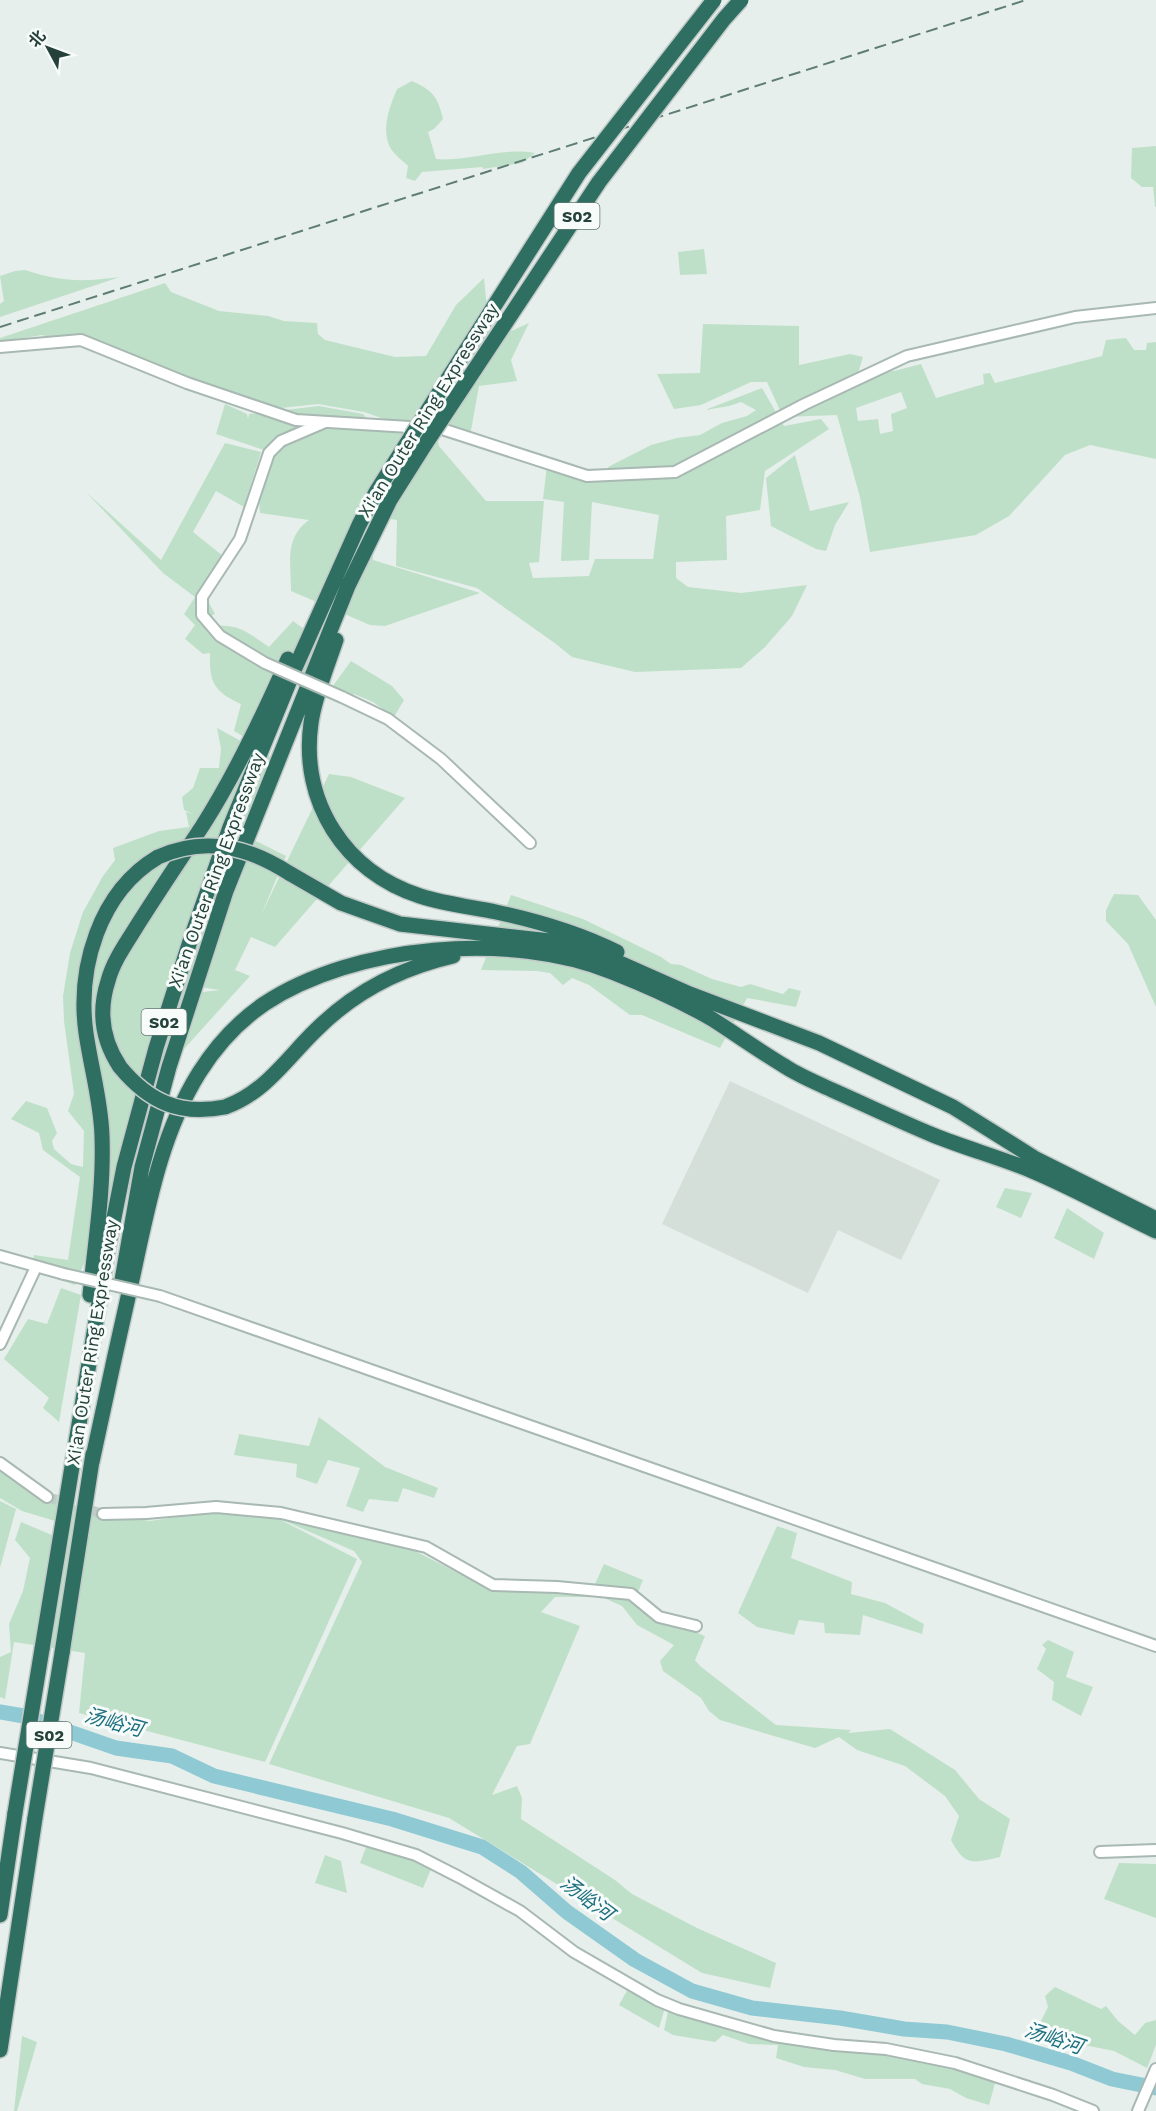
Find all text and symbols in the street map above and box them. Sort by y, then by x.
north arrow [18,18,78,78]
text: 北 [25,26,49,51]
road number: S02 [554,203,600,229]
street label: Xi'an Outer Ring Expressway [353,299,503,521]
street label: Xi'an Outer Ring Expressway [164,749,269,990]
road number: S02 [142,1009,186,1035]
street label: Xi'an Outer Ring Expressway [62,1217,122,1466]
water label: 汤峪河 [82,1703,150,1742]
road number: S02 [26,1722,72,1748]
water label: 汤峪河 [556,1870,621,1928]
water label: 汤峪河 [1022,2017,1090,2060]

